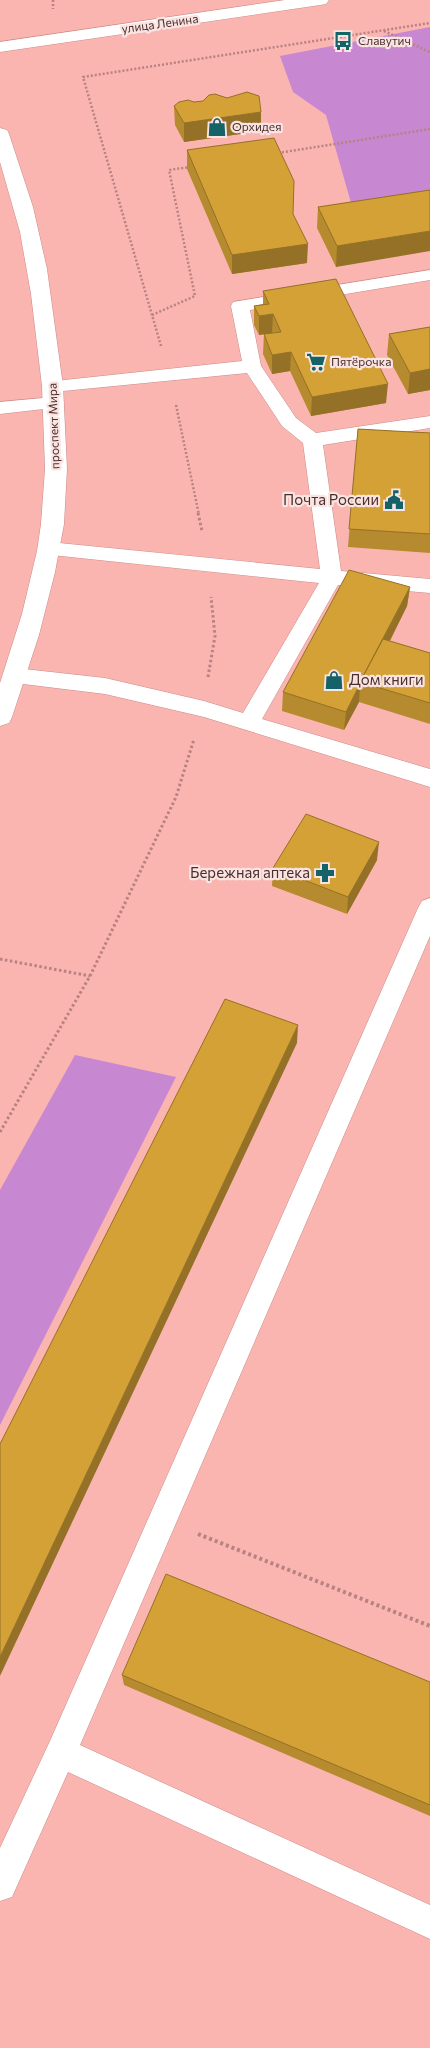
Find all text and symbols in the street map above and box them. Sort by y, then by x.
street label: улица Ленина [121,11,199,35]
bus stop icon: Славутич [332,30,354,52]
place label: Славутич [358,33,411,47]
shop icon: Орхидея [206,116,228,138]
place label: Орхидея [232,119,282,133]
supermarket icon: Пятёрочка [305,351,327,373]
place label: Пятёрочка [331,354,391,368]
street label: проспект Мира [45,383,61,469]
public building icon: Почта России [383,489,405,511]
place label: Почта России [283,490,379,508]
shop icon: Дом книги [323,669,345,691]
place label: Дом книги [349,670,424,688]
pharmacy icon: Бережная аптека [314,862,336,884]
place label: Бережная аптека [190,863,310,881]

